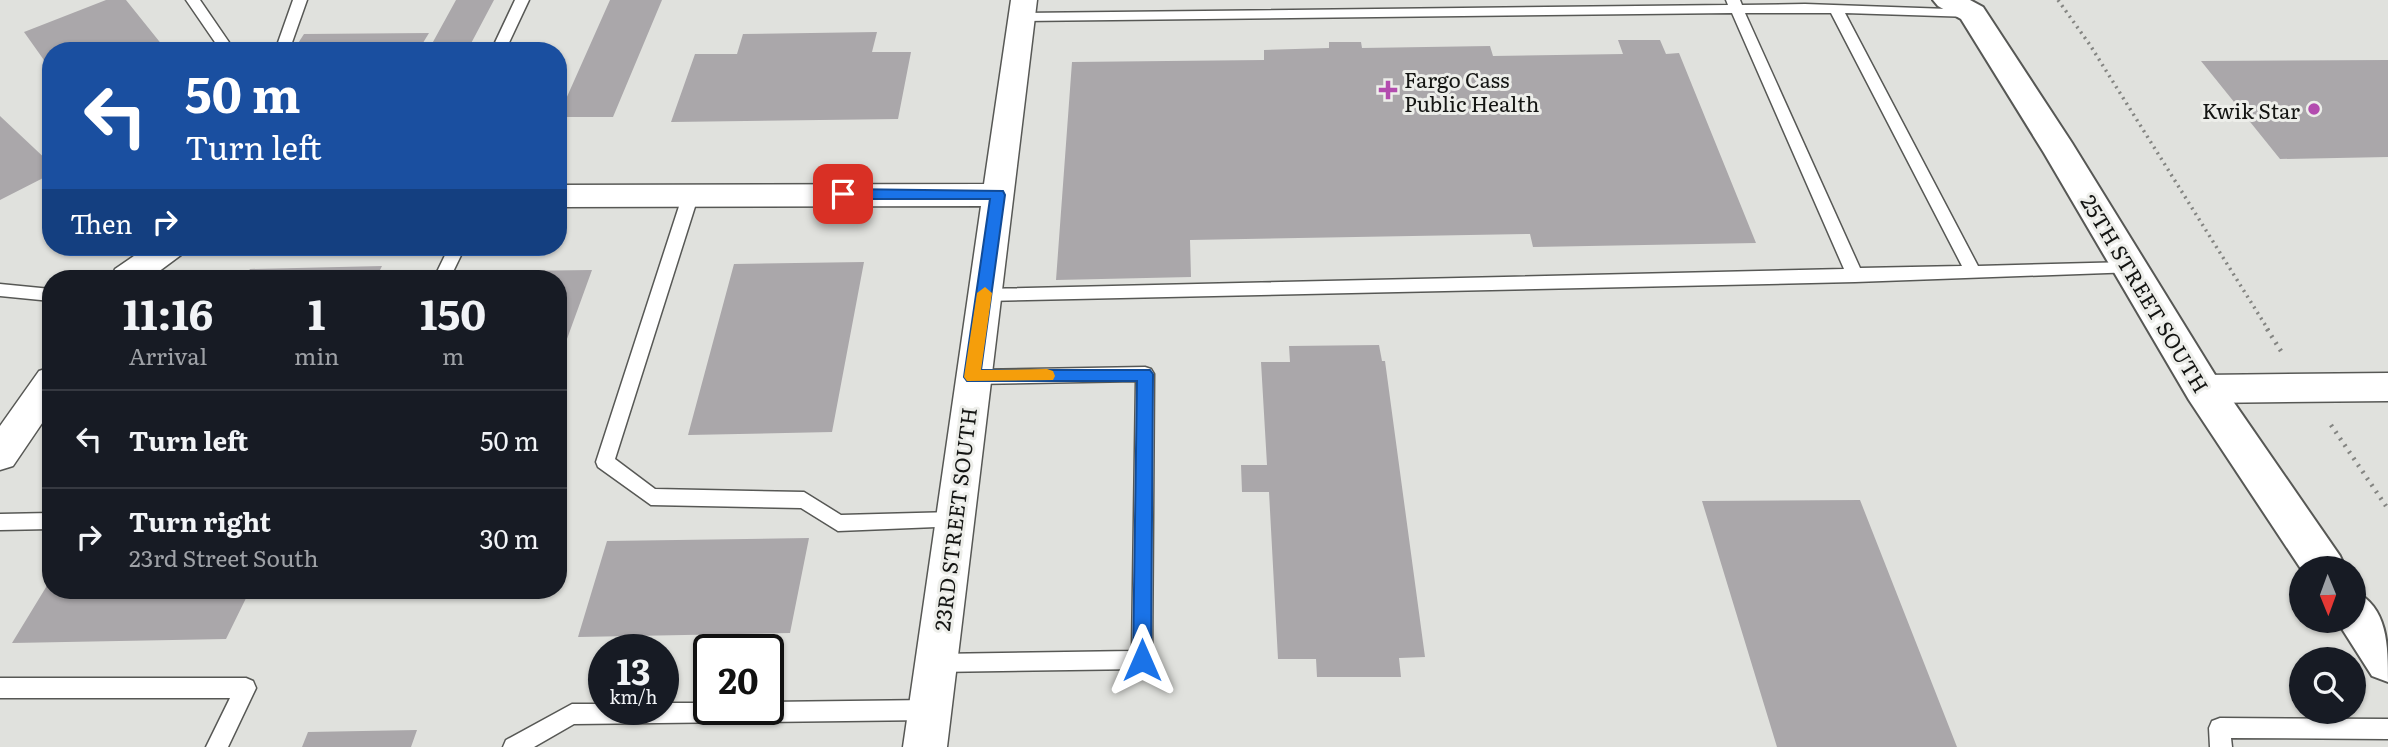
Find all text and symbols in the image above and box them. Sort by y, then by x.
text: 50 m [185,55,301,128]
place label: Fargo Cass Public Health [1404,63,1540,118]
icon: left [70,70,161,161]
marker: Fargo Cass Public Health [1378,80,1398,100]
place label: Kwik Star [2202,94,2300,125]
marker: Kwik Star [2306,101,2322,117]
text: Turn left [185,122,322,170]
pin [813,164,873,224]
icon: arrive [824,175,862,213]
street label: 25TH STREET SOUTH [2075,188,2217,398]
text: Then [70,203,132,242]
icon: right [146,203,184,241]
text: 11:16 [123,281,213,343]
text: 1 [308,281,325,343]
text: 150 [420,281,486,343]
text: Arrival [129,338,207,372]
text: min [294,338,339,372]
text: m [442,338,464,372]
street label: 23RD STREET SOUTH [925,406,983,632]
icon: left [70,420,108,458]
text: Turn left [129,420,248,459]
text: 50 m [480,420,539,459]
text: Turn right [129,501,271,540]
icon: right [70,518,108,556]
text: 30 m [479,518,539,557]
text: 23rd Street South [129,540,318,574]
north arrow [2289,556,2366,634]
map controls [2289,556,2366,724]
position arrow [1105,623,1179,697]
speed limit sign: 20 [693,634,784,725]
text: 13 [616,644,651,696]
button: search [2289,647,2366,724]
text: km/h [610,683,657,710]

